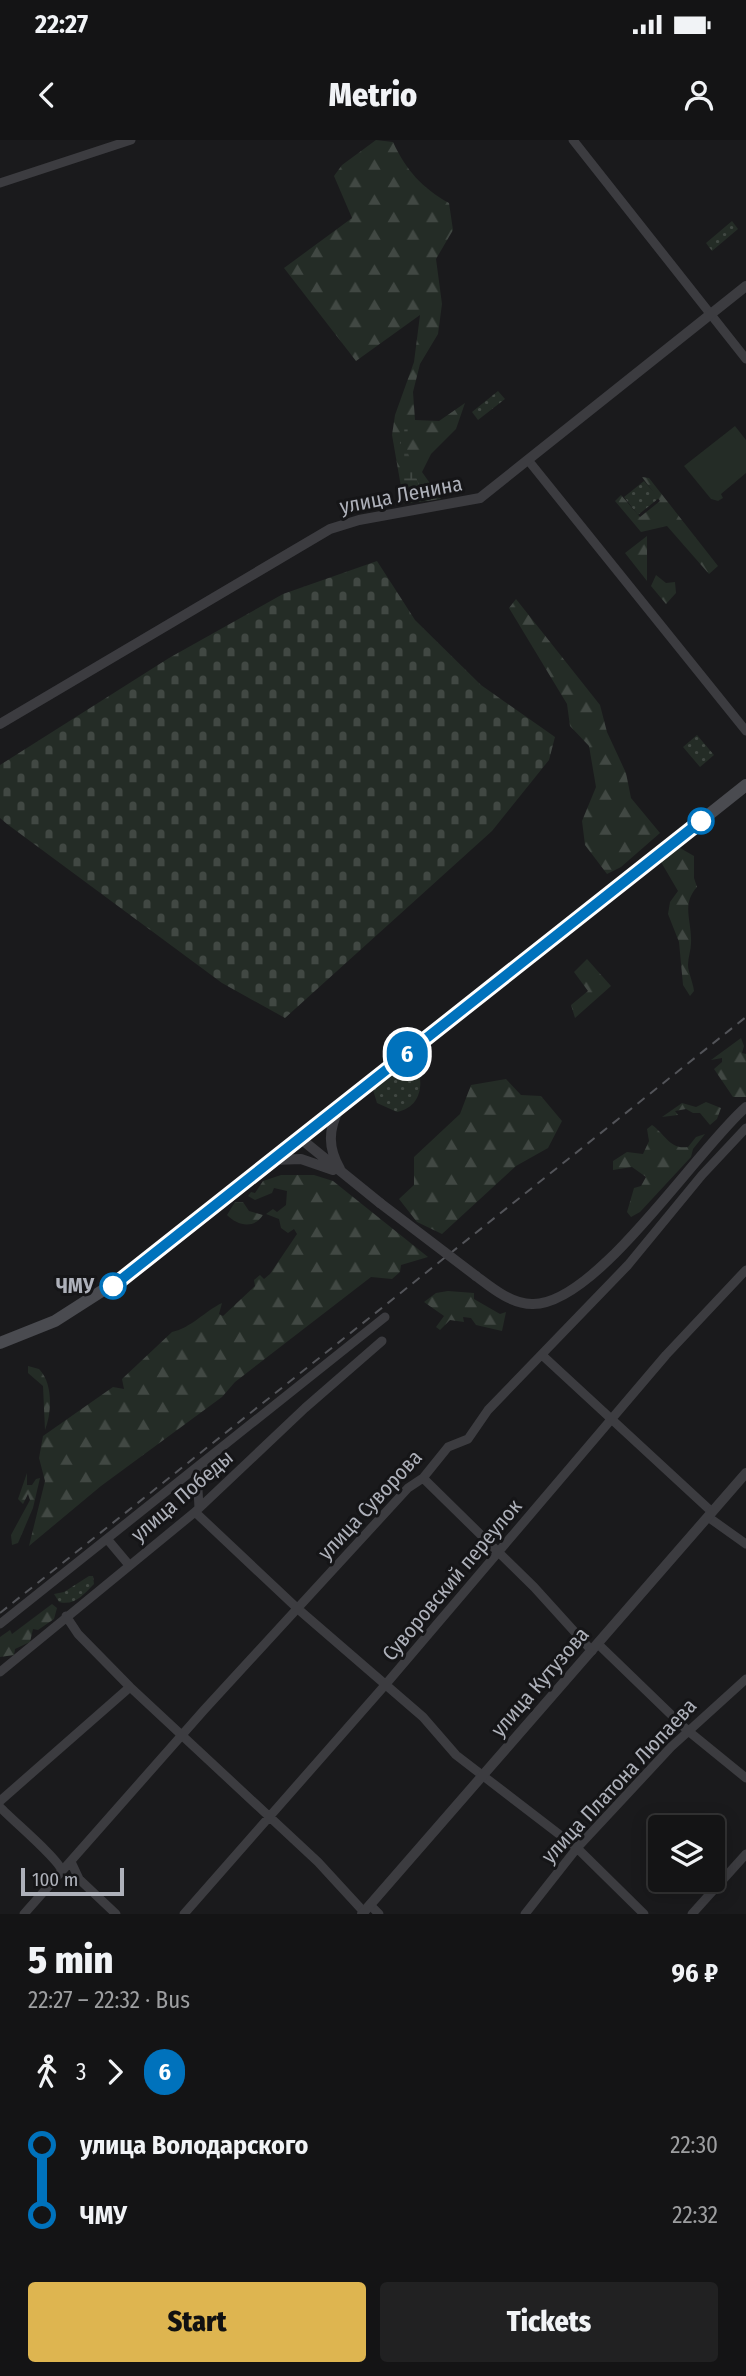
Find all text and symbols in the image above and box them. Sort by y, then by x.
text: 22:27 [35,9,88,40]
icon: back [28,76,66,114]
text: Metrio [329,76,417,114]
icon: person [680,76,718,114]
street label: улица Ленина [338,470,464,520]
unlabelled marker [688,808,714,834]
line badge: 6 [384,1031,430,1077]
text: 6 [401,1040,413,1068]
place label: ЧМУ [56,1273,95,1299]
marker: ЧМУ [100,1273,126,1299]
street label: улица Победы [126,1445,238,1547]
street label: улица Суворова [312,1445,428,1565]
street label: Суворовский переулок [377,1494,527,1666]
street label: улица Кутузова [485,1622,595,1742]
street label: улица Платона Люпаева [536,1693,702,1869]
map controls [648,1815,725,1892]
button: layers [648,1815,725,1892]
scale bar [21,1865,124,1897]
text: 100 m [32,1868,78,1891]
text: 5 min [28,1937,113,1983]
text: 96 ₽ [671,1958,718,1989]
text: 22:27 – 22:32 · Bus [28,1986,190,2014]
icon: walk [28,2053,66,2091]
icon: forward [96,2053,134,2091]
text: 3 [76,2058,86,2086]
text: 6 [158,2058,171,2086]
text: улица Володарского [80,2130,308,2161]
text: 22:30 [670,2131,718,2159]
text: ЧМУ [80,2200,127,2231]
text: 22:32 [672,2201,718,2229]
button: Start [28,2282,366,2362]
button: Tickets [380,2282,718,2362]

